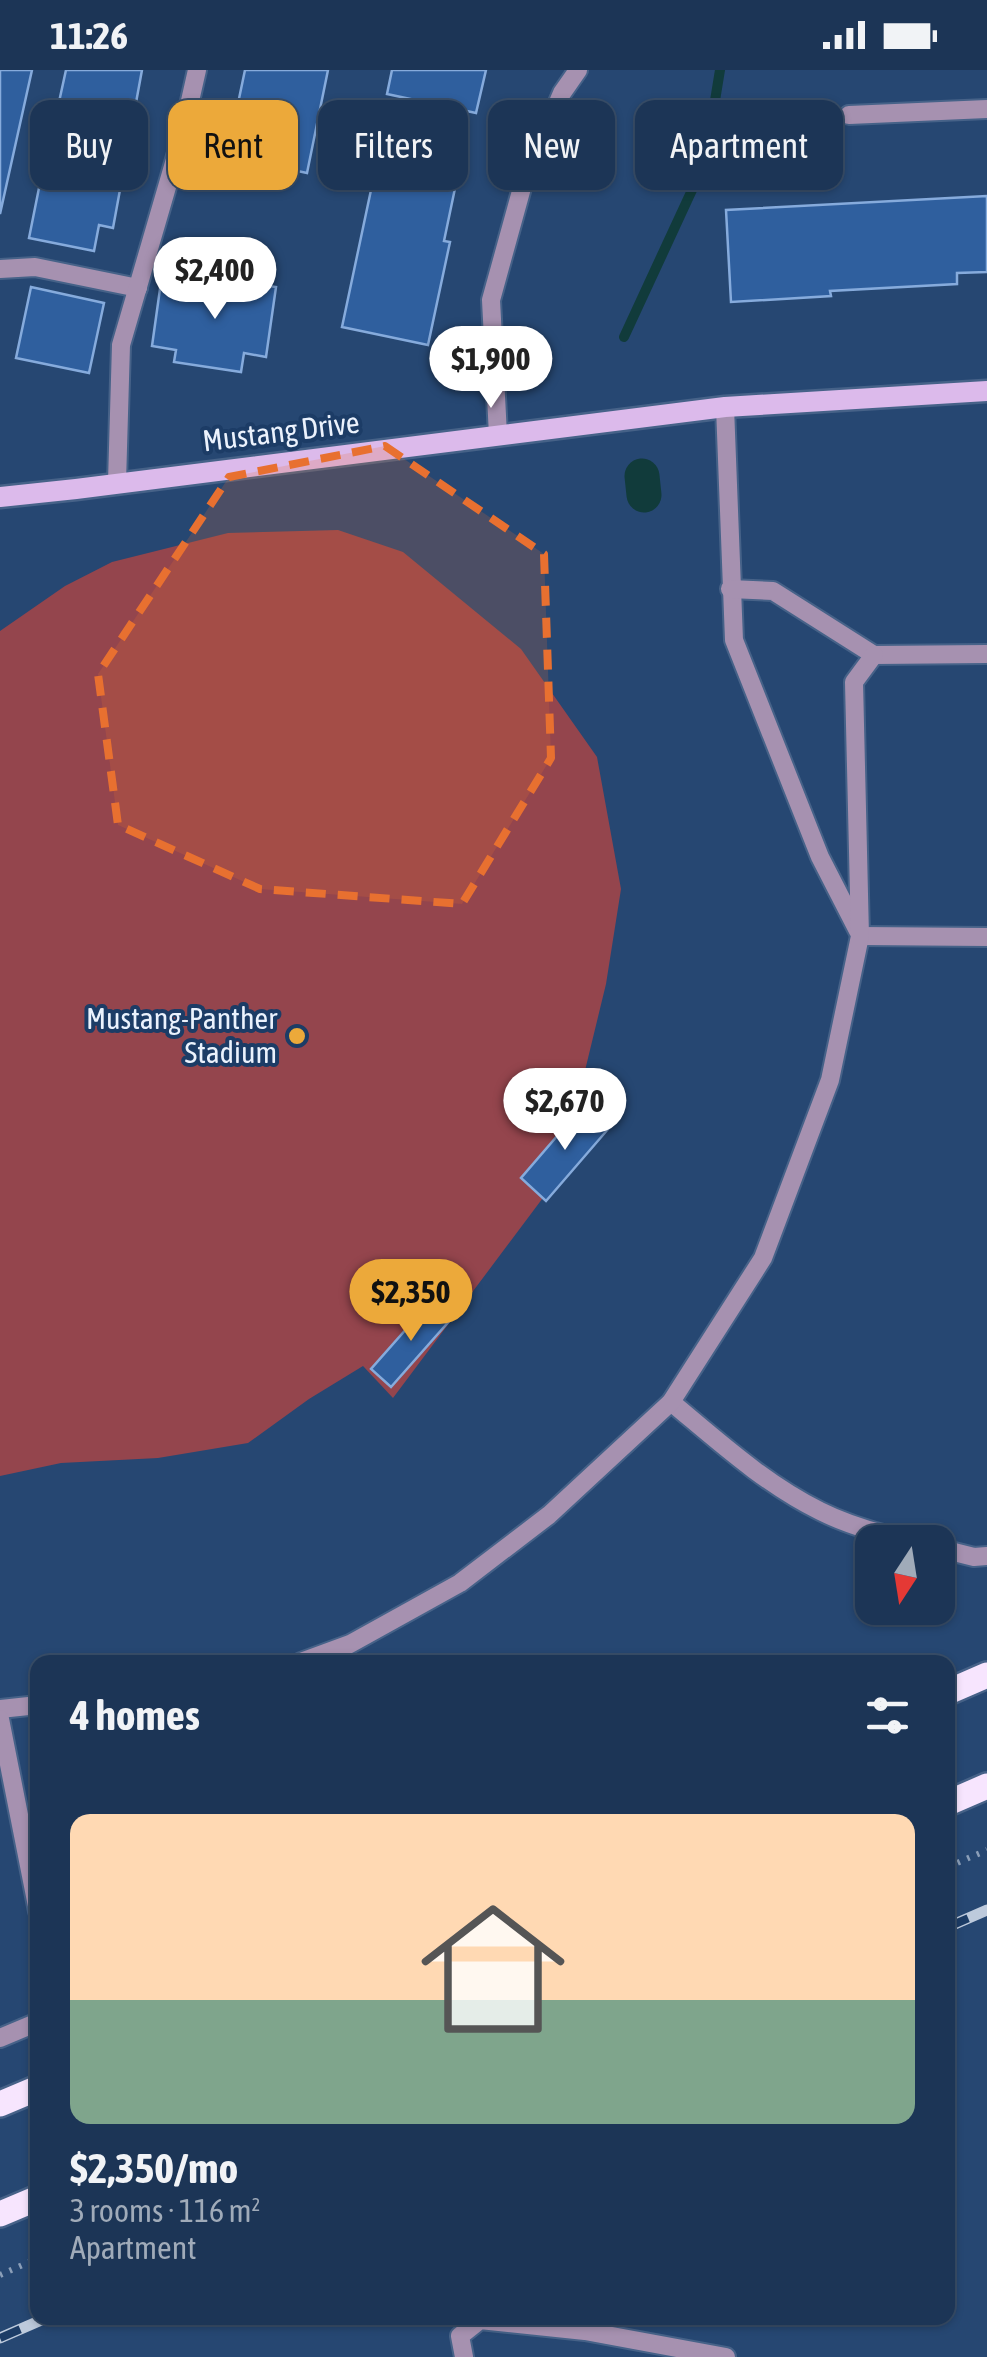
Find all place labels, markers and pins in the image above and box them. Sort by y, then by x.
pin: $2,400 [134,237,296,322]
pin: $1,900 [410,326,572,411]
place label: Mustang-Panther Stadium [86,1001,278,1069]
marker: Mustang-Panther Stadium [286,1025,308,1047]
pin: $2,670 [484,1068,646,1153]
pin: $2,350 [330,1259,492,1344]

